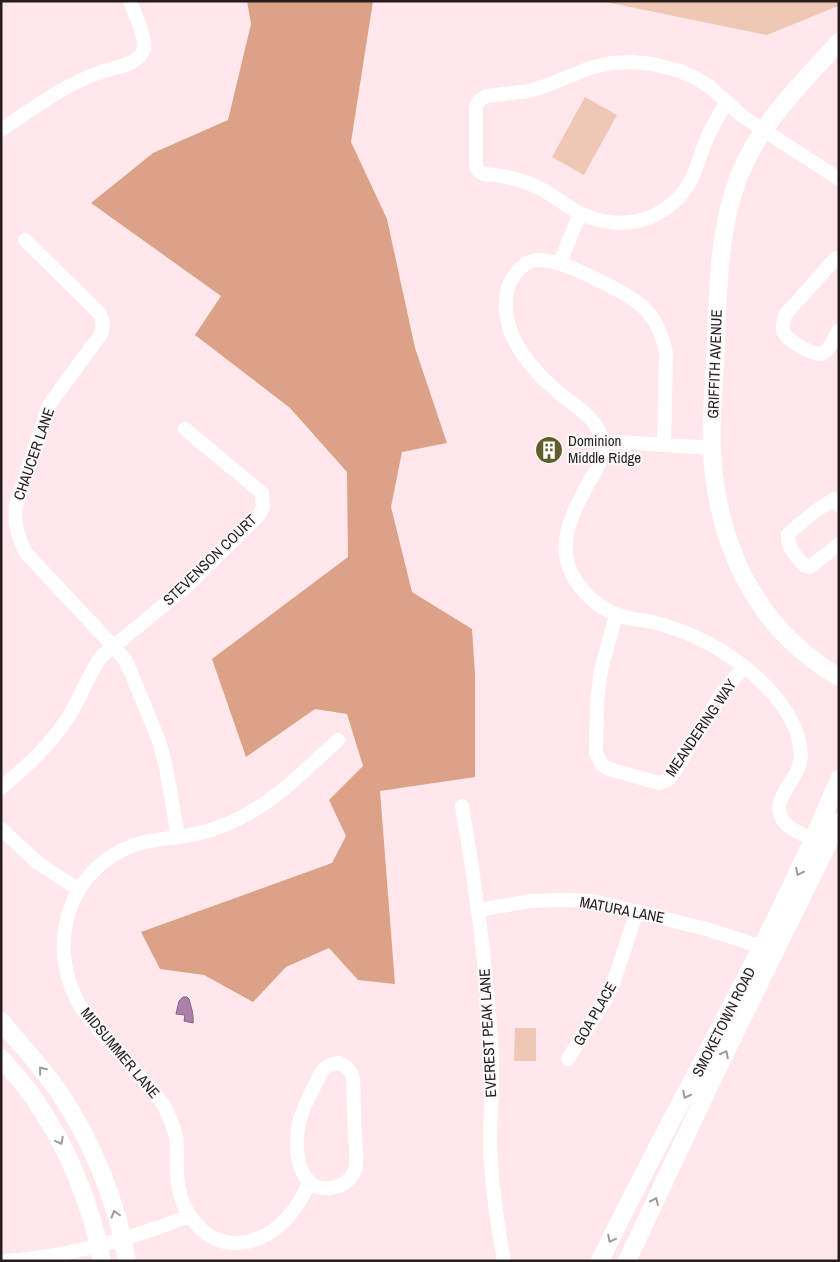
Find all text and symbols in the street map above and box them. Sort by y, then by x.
street label: GRIFFITH AVENUE [702,309,727,419]
street label: CHAUCER LANE [8,405,59,503]
place label: Dominion Middle Ridge [568,430,641,468]
building icon: Dominion Middle Ridge [534,435,564,465]
street label: STEVENSON COURT [158,509,261,610]
street label: MEANDERING WAY [660,674,741,781]
one-way arrow [794,867,805,876]
street label: MATURA LANE [578,891,666,928]
street label: SMOKETOWN ROAD [687,963,760,1080]
street label: EVEREST PEAK LANE [474,968,501,1098]
street label: GOA PLACE [568,978,621,1050]
street label: MIDSUMMER LANE [76,1003,165,1103]
one-way arrow [719,1050,729,1059]
one-way arrow [39,1067,47,1076]
one-way arrow [682,1090,692,1099]
one-way arrow [54,1135,64,1144]
one-way arrow [649,1197,660,1206]
one-way arrow [110,1210,120,1218]
one-way arrow [607,1234,617,1243]

